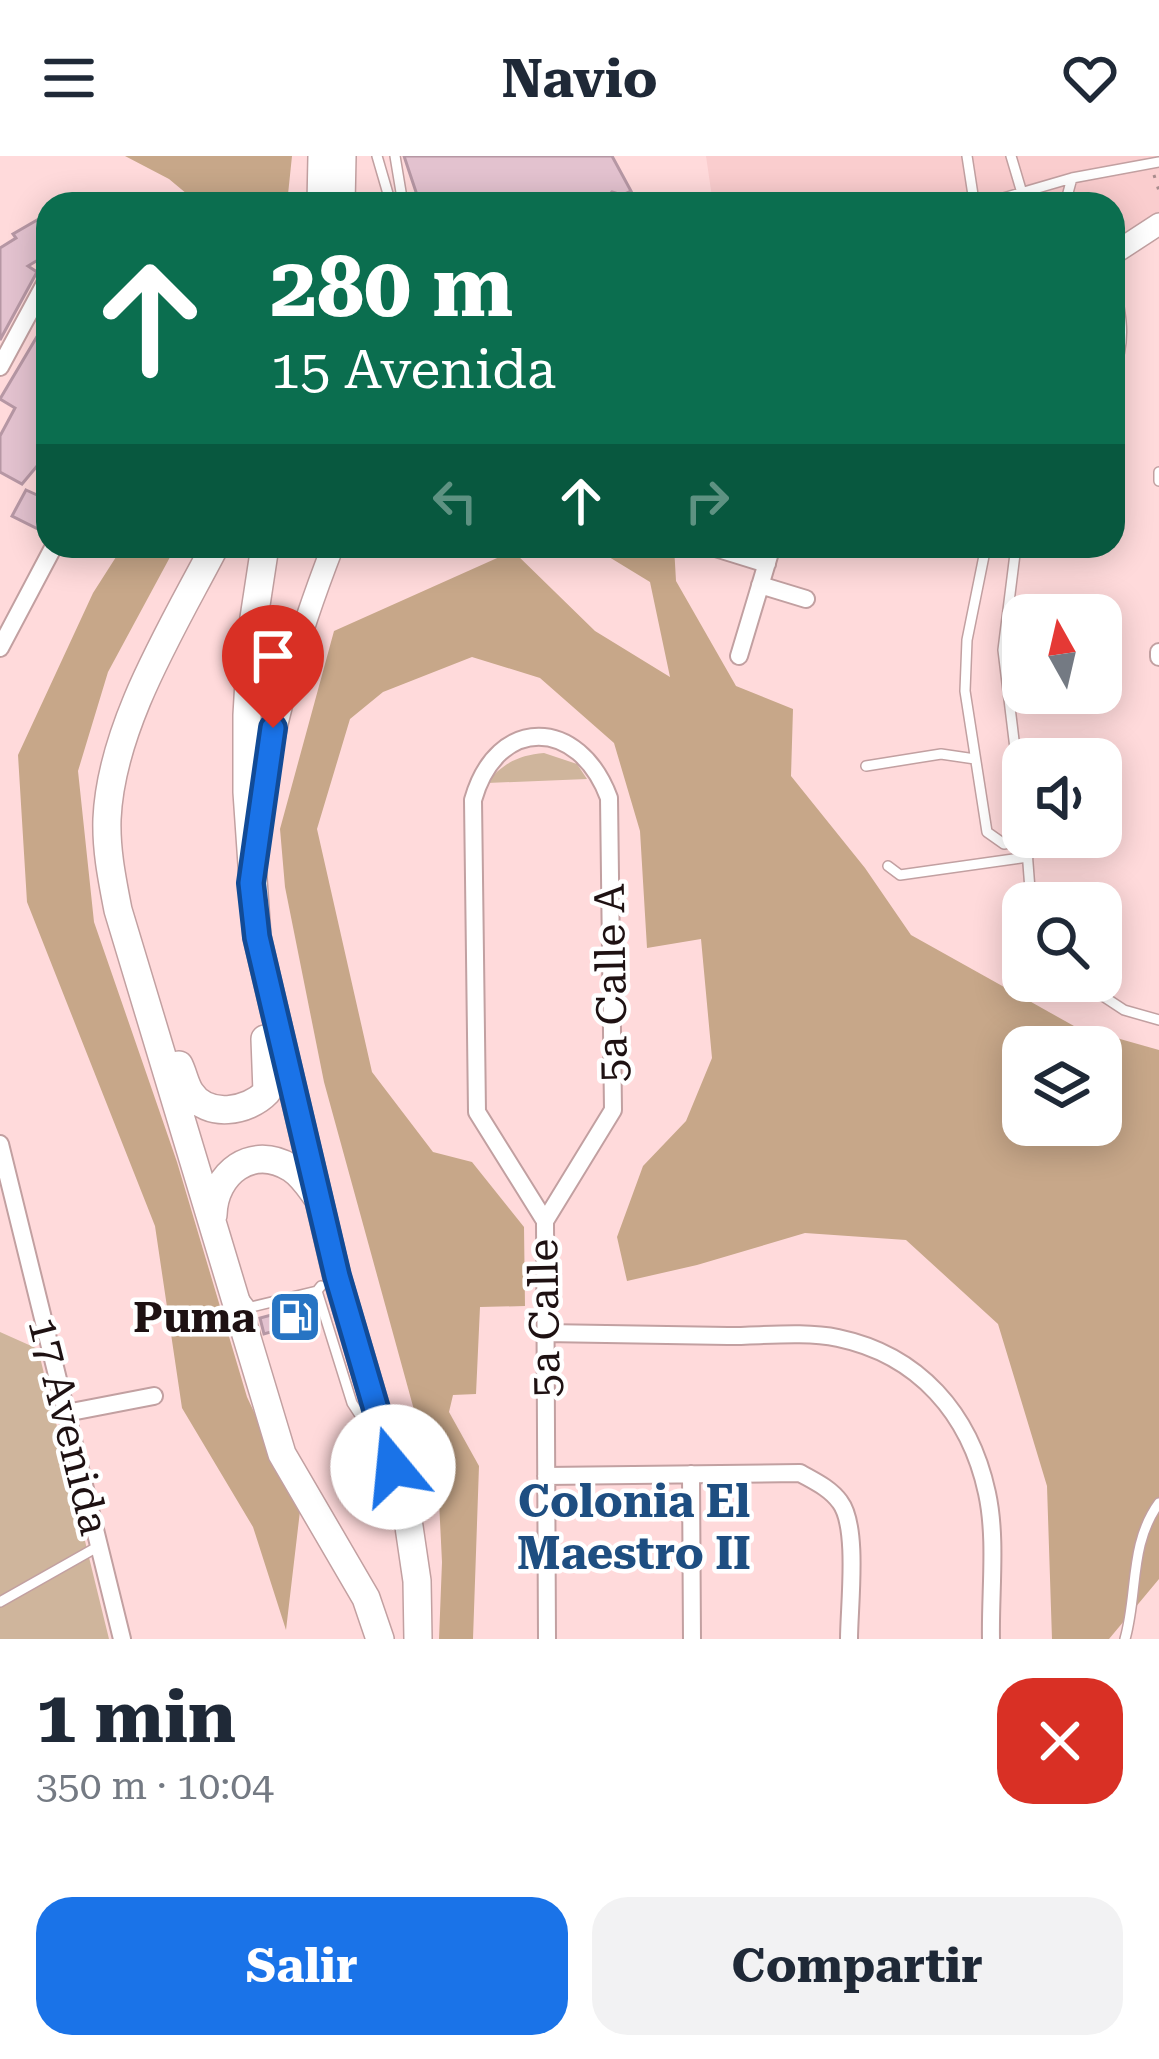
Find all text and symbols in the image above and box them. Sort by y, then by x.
icon: menu [36,45,102,111]
icon: heart [1057,45,1123,111]
text: Navio [501,47,658,110]
text: 280 m [270,238,513,336]
icon: ahead [72,240,228,396]
text: 15 Avenida [270,338,556,401]
icon: left [422,468,488,534]
icon: ahead [548,468,614,534]
icon: right [674,468,740,534]
north arrow [1002,594,1122,714]
map controls [1002,594,1122,1146]
pin [222,605,324,728]
icon: arrive [240,623,306,689]
button: sound [1002,738,1122,858]
button: search [1002,882,1122,1002]
street label: 5a Calle A [585,883,637,1083]
button: layers [1002,1026,1122,1146]
street label: 5a Calle [518,1238,570,1398]
fuel station icon: Puma [267,1289,323,1345]
place label: Puma [133,1293,256,1342]
street label: 17 Avenida [18,1312,120,1540]
position arrow [330,1404,456,1530]
district label: Colonia El Maestro II [517,1475,751,1580]
text: 1 min [36,1675,236,1760]
button: close [997,1678,1123,1804]
text: 350 m · 10:04 [36,1763,274,1809]
button: Salir [36,1897,568,2035]
button: Compartir [592,1897,1123,2035]

